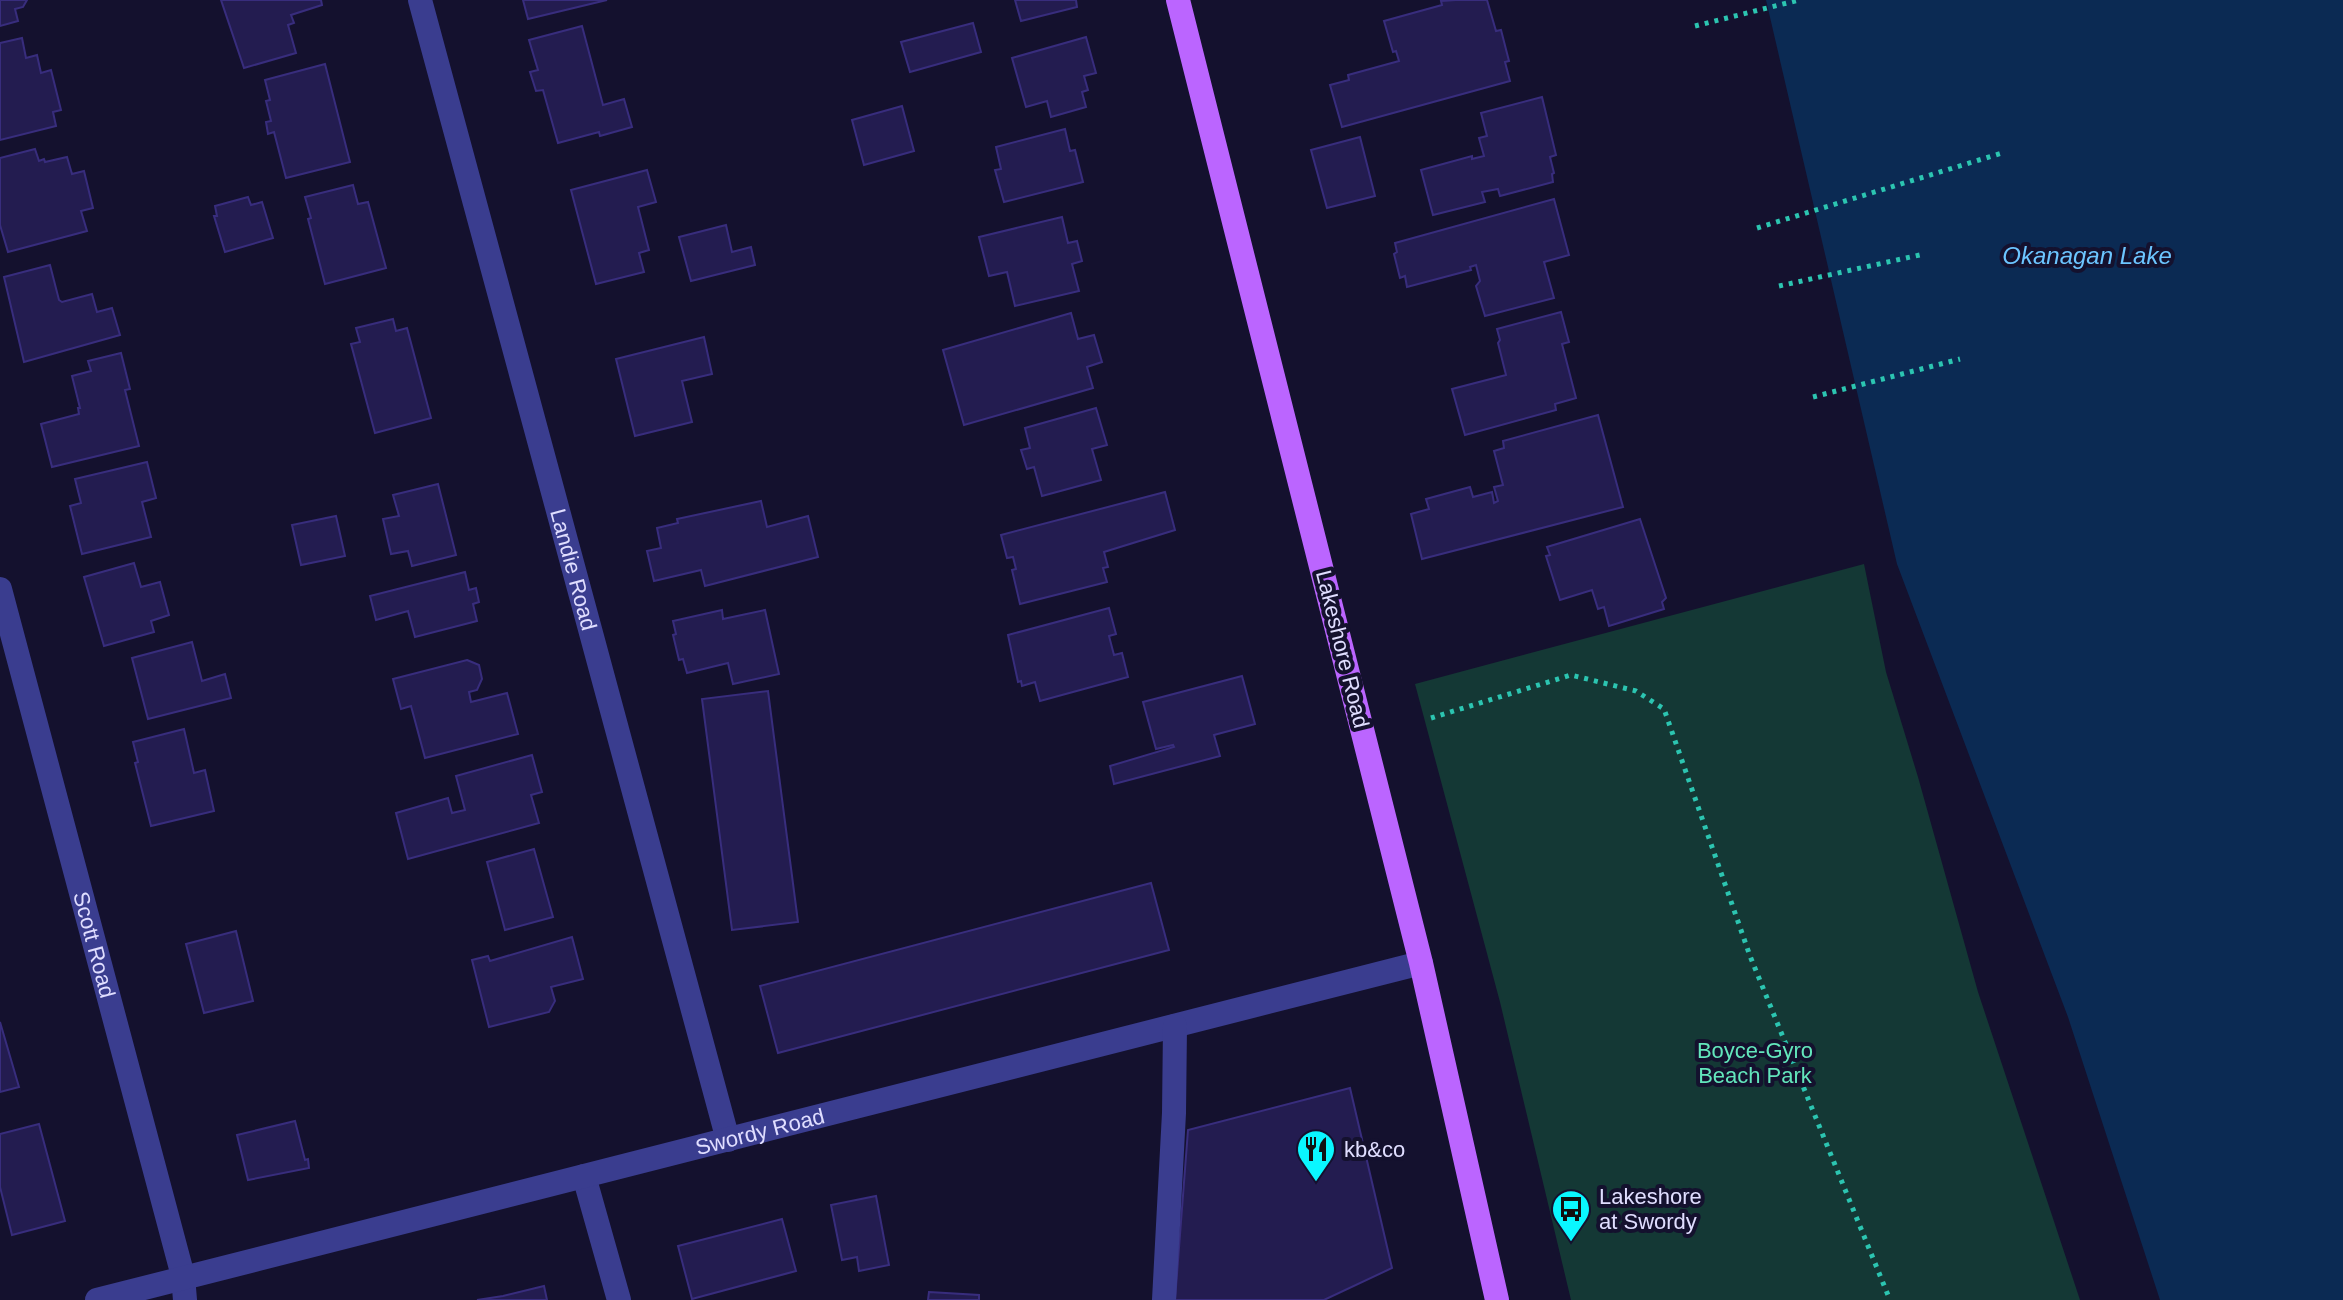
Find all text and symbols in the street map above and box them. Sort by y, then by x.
water label: Okanagan Lake [2002,242,2172,269]
street label: Landie Road [545,506,602,633]
street label: Lakeshore Road [1311,568,1374,730]
street label: Scott Road [68,889,120,1001]
park label: Boyce-Gyro Beach Park [1697,1038,1813,1088]
street label: Swordy Road [693,1103,827,1160]
restaurant icon: kb&co [1295,1128,1337,1183]
place label: kb&co [1344,1137,1405,1162]
place label: Lakeshore at Swordy [1599,1184,1702,1234]
bus stop icon: Lakeshore at Swordy [1550,1188,1592,1243]

